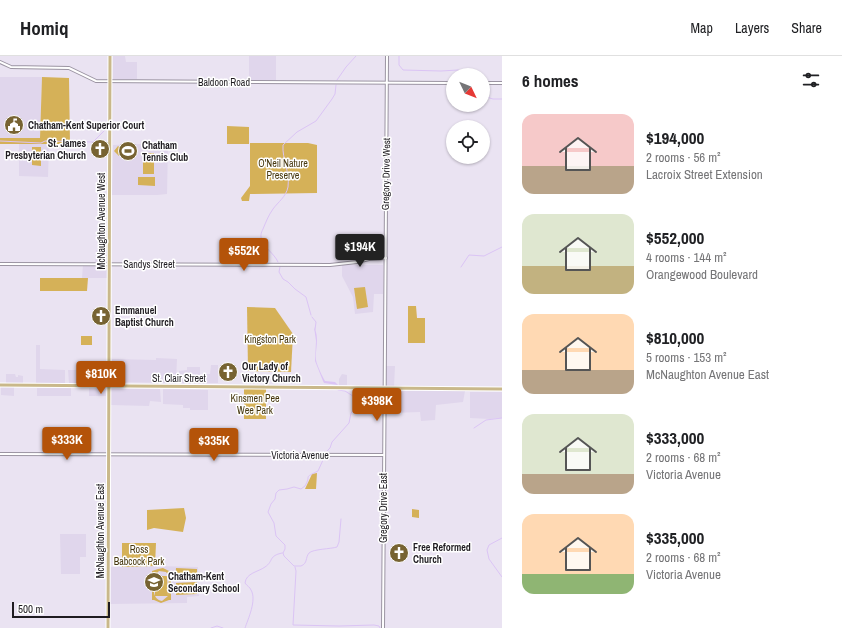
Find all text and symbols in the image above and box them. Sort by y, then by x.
text: Homiq [20,15,68,41]
text: Map [691,19,713,37]
text: Layers [735,19,769,37]
text: Share [791,19,822,37]
north arrow [446,68,490,112]
map controls [446,68,490,164]
text: 6 homes [522,69,579,92]
icon: filters [800,69,822,91]
street label: Baldoon Road [198,76,250,89]
public building icon: Chatham-Kent Superior Court [3,114,25,136]
place label: Chatham-Kent Superior Court [28,119,144,132]
button: locate [446,120,490,164]
text: $194,000 [646,126,704,149]
icon: home [554,130,602,178]
place label: St. James Presbyterian Church [5,137,86,162]
street label: Gregory Drive West [379,137,393,210]
church icon: St. James Presbyterian Church [89,138,111,160]
place label: Chatham Tennis Club [142,139,188,164]
sports icon: Chatham Tennis Club [117,140,139,162]
text: 2 rooms · 56 m² [646,149,721,166]
park label: O'Neil Nature Preserve [258,157,308,182]
text: Lacroix Street Extension [646,166,763,183]
street label: McNaughton Avenue West [95,172,108,269]
text: $552,000 [646,226,704,249]
icon: home [554,230,602,278]
pin: $194K [332,234,388,268]
pin: $552K [216,238,272,272]
text: $194K [344,238,376,255]
text: $552K [228,242,260,259]
text: 4 rooms · 144 m² [646,249,727,266]
street label: Sandys Street [123,258,175,271]
text: Orangewood Boulevard [646,266,758,283]
place label: Emmanuel Baptist Church [115,304,174,329]
church icon: Emmanuel Baptist Church [90,305,112,327]
text: $810,000 [646,326,704,349]
icon: home [554,330,602,378]
park label: Kingston Park [244,333,297,346]
text: 5 rooms · 153 m² [646,349,727,366]
place label: Our Lady of Victory Church [242,360,301,385]
pin: $810K [73,361,129,395]
church icon: Our Lady of Victory Church [217,361,239,383]
text: $810K [85,365,117,382]
text: McNaughton Avenue East [646,366,769,383]
street label: St. Clair Street [152,372,207,385]
pin: $398K [349,388,405,422]
park label: Kinsmen Pee Wee Park [230,392,280,417]
text: $398K [361,392,393,409]
text: $333,000 [646,426,704,449]
pin: $333K [39,427,95,461]
pin: $335K [186,428,242,462]
icon: home [554,430,602,478]
text: $333K [51,431,83,448]
text: $335K [198,432,230,449]
street label: Victoria Avenue [271,449,329,462]
text: 2 rooms · 68 m² [646,449,721,466]
text: Victoria Avenue [646,466,721,483]
street label: Gregory Drive East [377,472,390,543]
street label: McNaughton Avenue East [94,483,107,578]
text: $335,000 [646,526,704,549]
icon: home [554,530,602,578]
place label: Free Reformed Church [413,541,471,566]
church icon: Free Reformed Church [388,542,410,564]
park label: Ross Babcock Park [114,543,165,568]
text: 2 rooms · 68 m² [646,549,721,566]
text: Victoria Avenue [646,566,721,583]
place label: Chatham-Kent Secondary School [168,570,240,595]
school or university icon: Chatham-Kent Secondary School [143,571,165,593]
scale bar [12,600,110,619]
text: 500 m [18,602,43,616]

